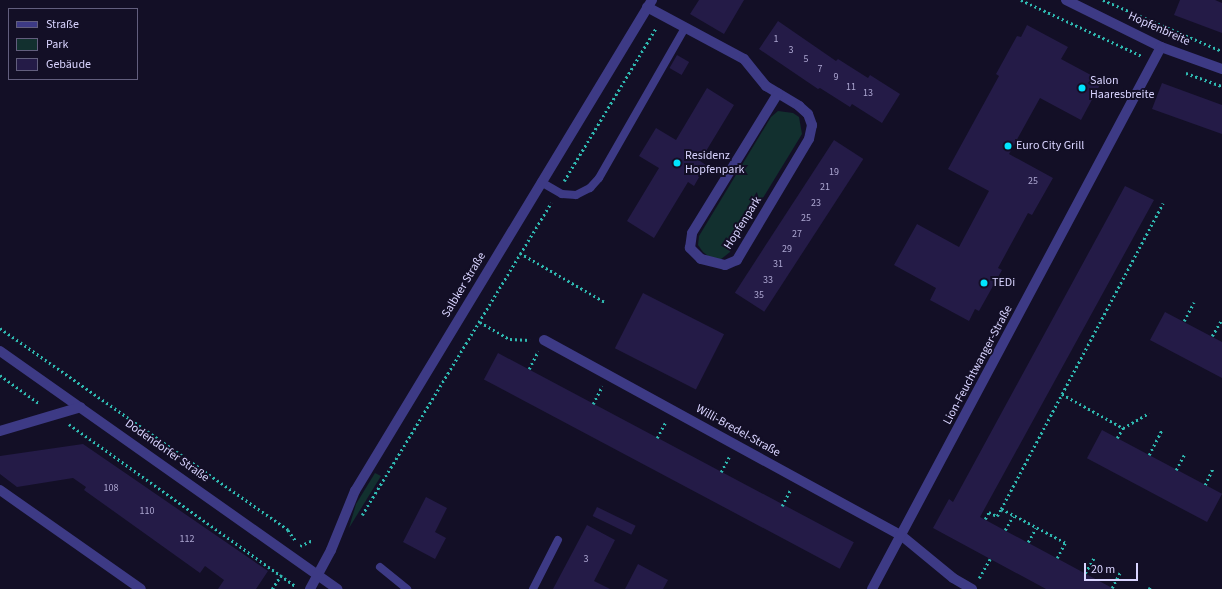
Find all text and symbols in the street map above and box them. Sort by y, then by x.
legend [8,8,138,80]
street label: Hopfenbreite [1126,9,1192,49]
text: Straße [46,16,79,33]
house number: 1 [774,34,778,46]
text: Park [46,36,68,53]
house number: 3 [789,45,793,57]
house number: 5 [804,54,808,66]
text: Gebäude [46,56,91,73]
house number: 7 [818,64,822,76]
house number: 9 [834,72,838,84]
place label: Salon Haaresbreite [1090,74,1154,102]
house number: 11 [846,82,856,94]
marker: Salon Haaresbreite [1077,83,1087,93]
house number: 13 [863,88,873,100]
place label: Euro City Grill [1016,139,1084,153]
marker: Euro City Grill [1003,141,1013,151]
place label: Residenz Hopfenpark [685,149,745,177]
marker: Residenz Hopfenpark [672,158,682,168]
house number: 19 [829,167,839,179]
house number: 25 [1028,176,1038,188]
house number: 21 [820,182,830,194]
street label: Hopfenpark [721,194,765,252]
house number: 23 [811,198,821,210]
house number: 25 [801,213,811,225]
house number: 27 [792,229,802,241]
house number: 29 [782,244,792,256]
street label: Salbker Straße [439,250,489,320]
house number: 31 [773,259,783,271]
house number: 33 [763,275,773,287]
place label: TEDi [992,276,1015,290]
marker: TEDi [979,278,989,288]
house number: 35 [754,290,764,302]
street label: Lion-Feuchtwanger-Straße [940,303,1016,427]
street label: Willi-Bredel-Straße [693,402,783,460]
street label: Dodendorfer Straße [122,417,212,485]
house number: 108 [104,483,118,495]
house number: 110 [140,506,154,518]
house number: 112 [180,534,194,546]
house number: 3 [584,554,588,566]
scale bar [1086,555,1140,581]
text: 20 m [1091,561,1115,578]

